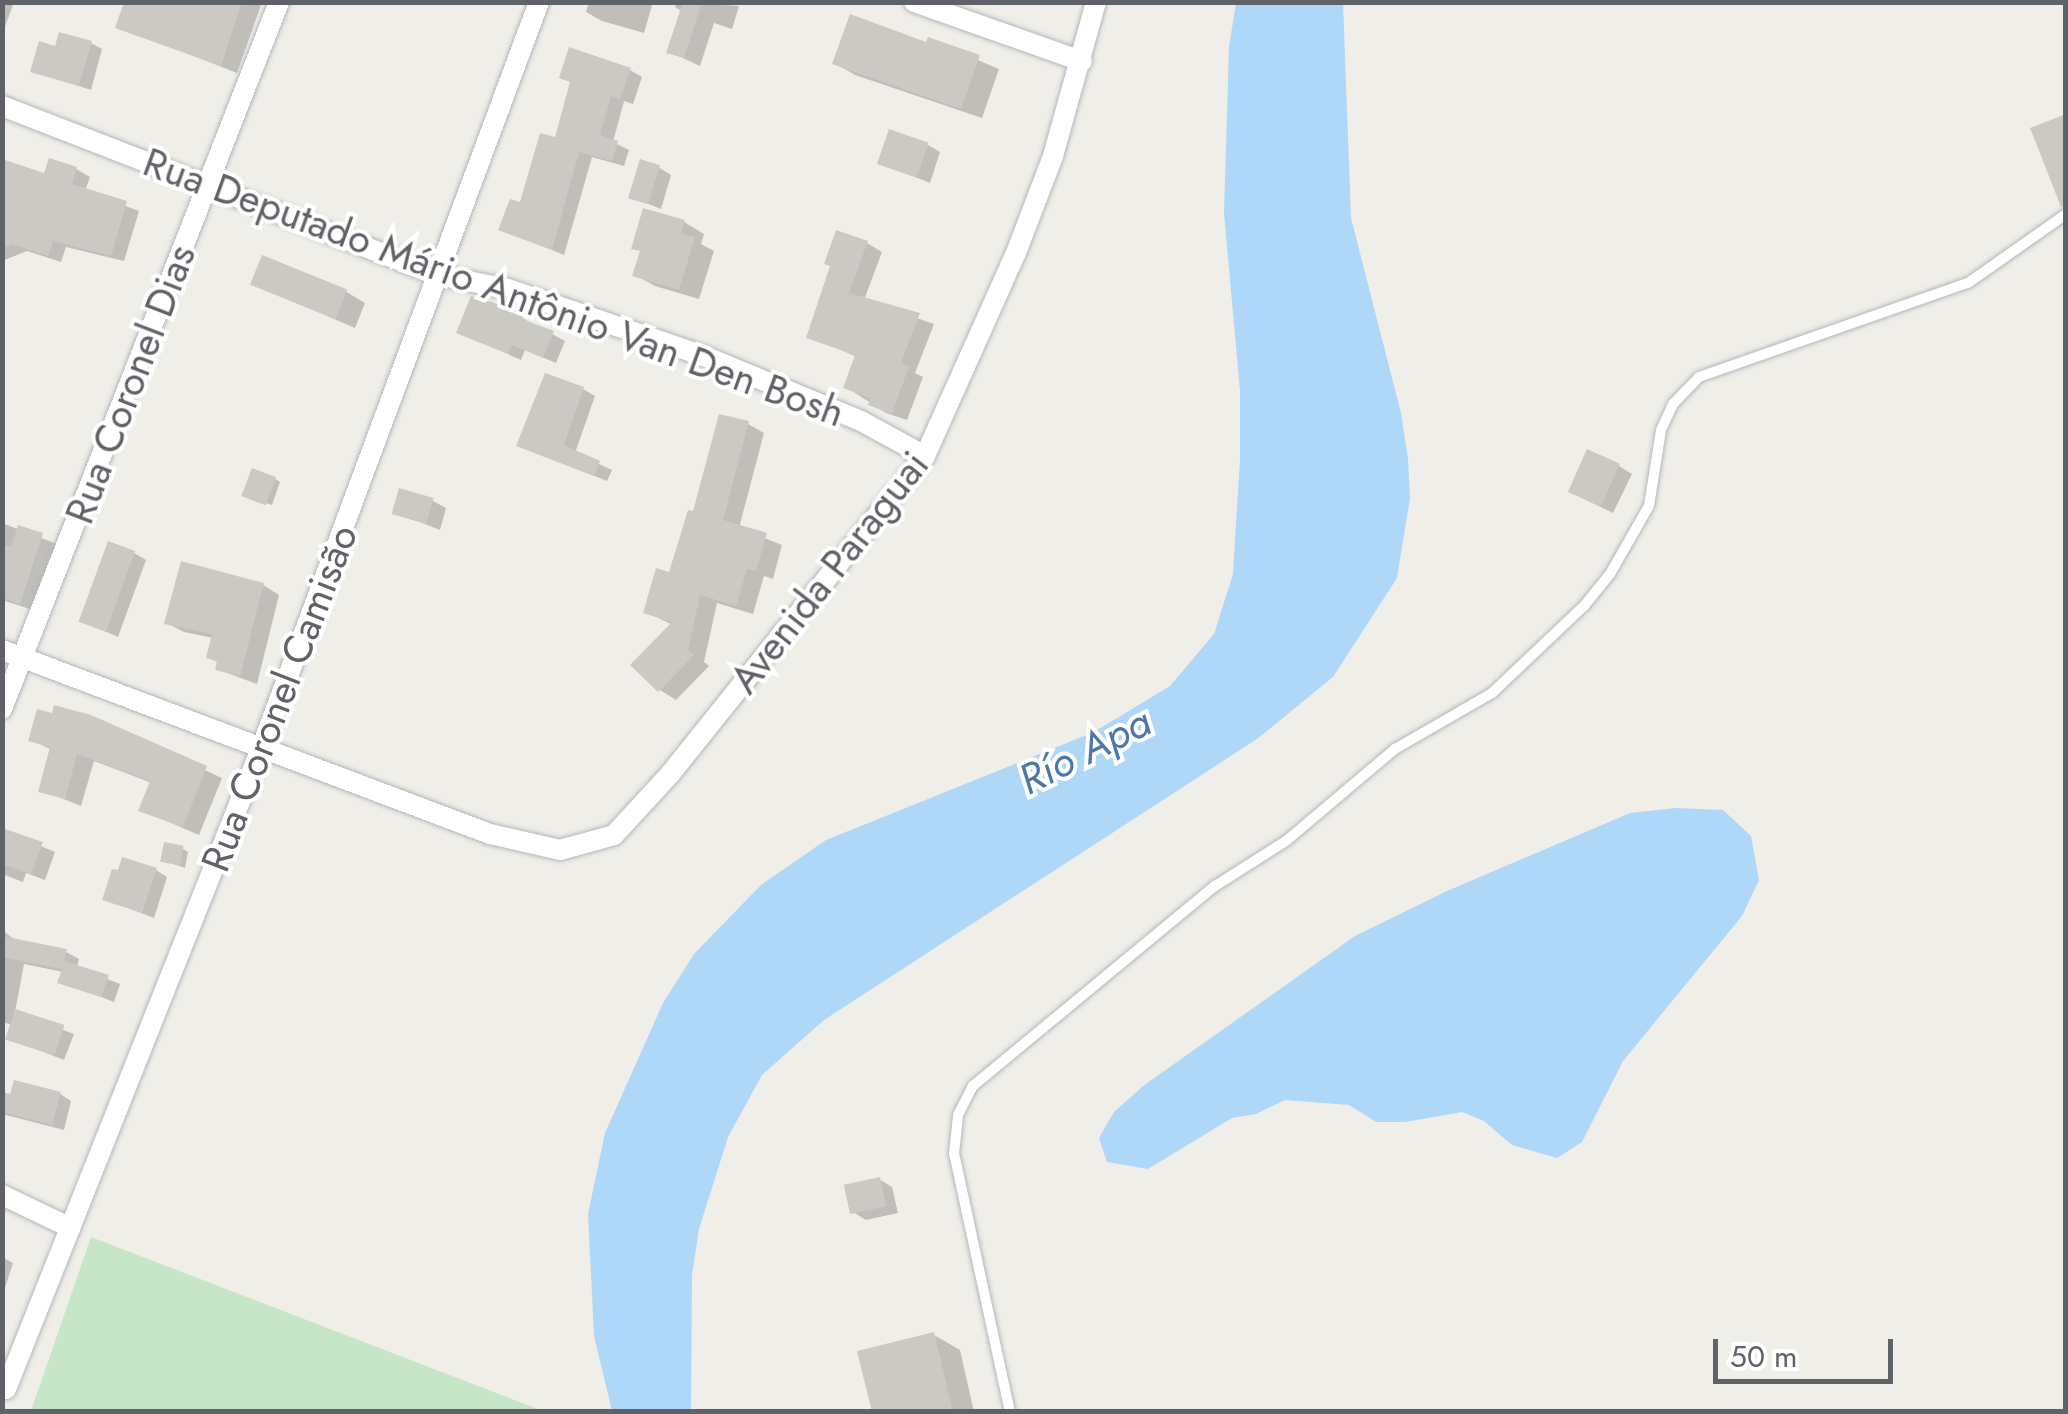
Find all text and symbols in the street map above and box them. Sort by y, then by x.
street label: Rua Deputado Mário Antônio Van Den Bosh [137,138,851,436]
street label: Rua Coronel Dias [55,238,205,530]
street label: Avenida Paraguai [720,441,938,703]
street label: Rua Coronel Camisão [191,518,367,878]
water label: Río Apa [1010,696,1160,806]
scale bar [1718,1319,1898,1381]
text: 50 m [1730,1335,1797,1378]

